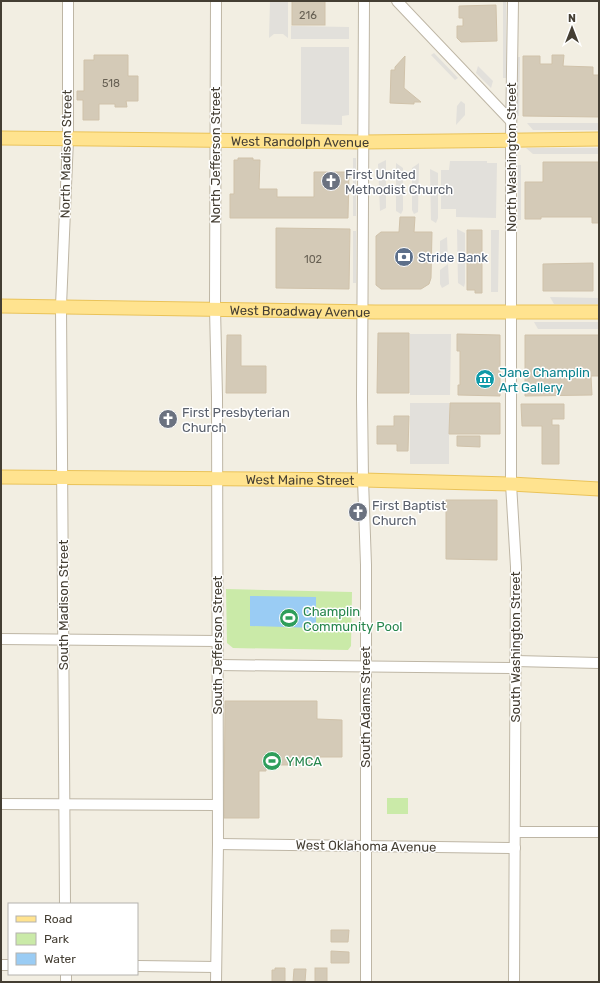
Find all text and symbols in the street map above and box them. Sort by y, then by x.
north arrow [552,8,592,48]
house number: 216 [299,9,317,22]
text: N [568,12,576,25]
house number: 518 [102,77,120,90]
street label: North Washington Street [504,82,520,232]
street label: North Jefferson Street [208,87,223,223]
street label: North Madison Street [57,90,75,218]
street label: West Randolph Avenue [231,133,369,150]
place label: First United Methodist Church [345,167,453,197]
church icon: First United Methodist Church [320,170,342,192]
bank icon: Stride Bank [393,246,415,268]
place label: Stride Bank [418,250,488,265]
house number: 102 [304,253,322,266]
street label: West Broadway Avenue [229,302,370,319]
place label: Jane Champlin Art Gallery [499,365,590,395]
museum icon: Jane Champlin Art Gallery [474,368,496,390]
place label: First Presbyterian Church [182,405,290,435]
church icon: First Presbyterian Church [157,408,179,430]
street label: West Maine Street [245,472,355,487]
place label: First Baptist Church [372,498,446,528]
church icon: First Baptist Church [347,501,369,523]
street label: South Madison Street [56,540,71,670]
street label: South Washington Street [508,571,524,723]
street label: South Jefferson Street [210,576,225,714]
place label: Champlin Community Pool [303,604,403,634]
sports icon: Champlin Community Pool [278,607,300,629]
street label: South Adams Street [358,646,373,768]
sports icon: YMCA [261,750,283,772]
place label: YMCA [286,754,322,769]
street label: West Oklahoma Avenue [296,837,436,855]
legend [8,903,138,975]
text: Road [44,912,72,926]
text: Park [44,932,70,946]
text: Water [44,952,76,966]

